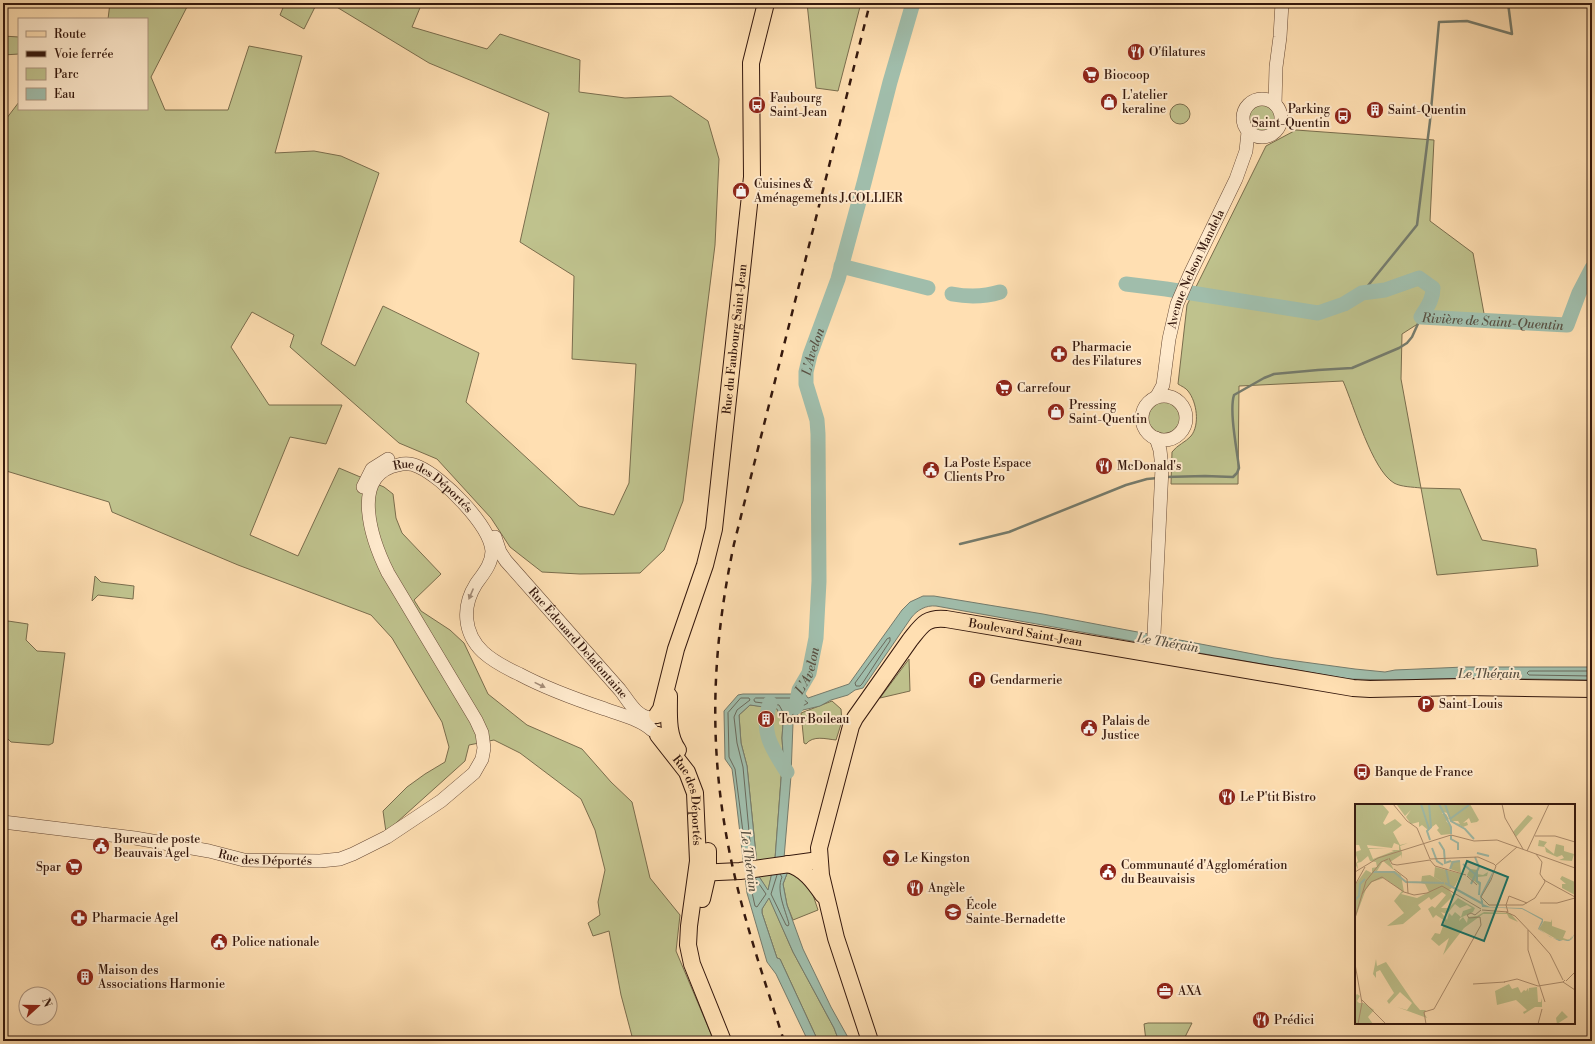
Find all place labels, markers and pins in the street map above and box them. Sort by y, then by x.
restaurant icon: O'filatures [1126,42,1146,62]
place label: O'filatures [1149,45,1206,60]
supermarket icon: Biocoop [1081,65,1101,85]
place label: Biocoop [1103,68,1150,83]
place label: L'atelier keraline [1122,88,1168,117]
place label: Faubourg Saint-Jean [770,91,827,120]
shop icon: L'atelier keraline [1099,92,1119,112]
bus stop icon: Faubourg Saint-Jean [747,95,767,115]
building icon: Saint-Quentin [1365,100,1385,120]
place label: Parking Saint-Quentin [1252,102,1331,131]
place label: Saint-Quentin [1388,103,1466,118]
bus stop icon: Parking Saint-Quentin [1333,106,1353,126]
place label: Cuisines & Aménagements J.COLLIER [753,177,903,206]
shop icon: Cuisines & Aménagements J.COLLIER [731,181,751,201]
place label: Pharmacie des Filatures [1072,340,1141,369]
pharmacy icon: Pharmacie des Filatures [1049,344,1069,364]
supermarket icon: Carrefour [994,378,1014,398]
place label: Carrefour [1017,381,1071,396]
place label: Pressing Saint-Quentin [1069,398,1147,427]
shop icon: Pressing Saint-Quentin [1046,402,1066,422]
place label: La Poste Espace Clients Pro [944,456,1031,485]
restaurant icon: McDonald's [1094,456,1114,476]
place label: McDonald's [1117,459,1181,474]
public building icon: La Poste Espace Clients Pro [921,460,941,480]
parking icon: Gendarmerie [967,670,987,690]
place label: Gendarmerie [990,673,1062,688]
parking icon: Saint-Louis [1416,694,1436,714]
place label: Saint-Louis [1439,697,1503,712]
building icon: Tour Boileau [756,709,776,729]
place label: Tour Boileau [779,712,849,727]
place label: Palais de Justice [1101,714,1150,743]
public building icon: Palais de Justice [1079,718,1099,738]
bus stop icon: Banque de France [1352,762,1372,782]
place label: Banque de France [1374,765,1473,780]
restaurant icon: Le P'tit Bistro [1217,787,1237,807]
place label: Le P'tit Bistro [1240,790,1316,805]
place label: Bureau de poste Beauvais Agel [113,832,200,861]
public building icon: Bureau de poste Beauvais Agel [91,836,111,856]
bar icon: Le Kingston [881,848,901,868]
place label: Le Kingston [904,851,970,866]
supermarket icon: Spar [64,857,84,877]
place label: Communauté d'Agglomération du Beauvaisis [1121,858,1287,887]
place label: Spar [36,860,61,875]
public building icon: Communauté d'Agglomération du Beauvaisis [1098,862,1118,882]
restaurant icon: Angèle [905,878,925,898]
place label: Angèle [927,881,965,896]
place label: École Sainte-Bernadette [966,896,1065,927]
school or university icon: École Sainte-Bernadette [943,902,963,922]
pharmacy icon: Pharmacie Agel [69,908,89,928]
place label: Pharmacie Agel [92,911,179,926]
public building icon: Police nationale [209,932,229,952]
place label: Police nationale [232,935,319,950]
place label: Maison des Associations Harmonie [97,963,225,992]
building icon: Maison des Associations Harmonie [75,967,95,987]
office icon: AXA [1155,981,1175,1001]
place label: AXA [1177,984,1203,999]
restaurant icon: Prédici [1251,1010,1271,1030]
place label: Prédici [1274,1013,1314,1028]

